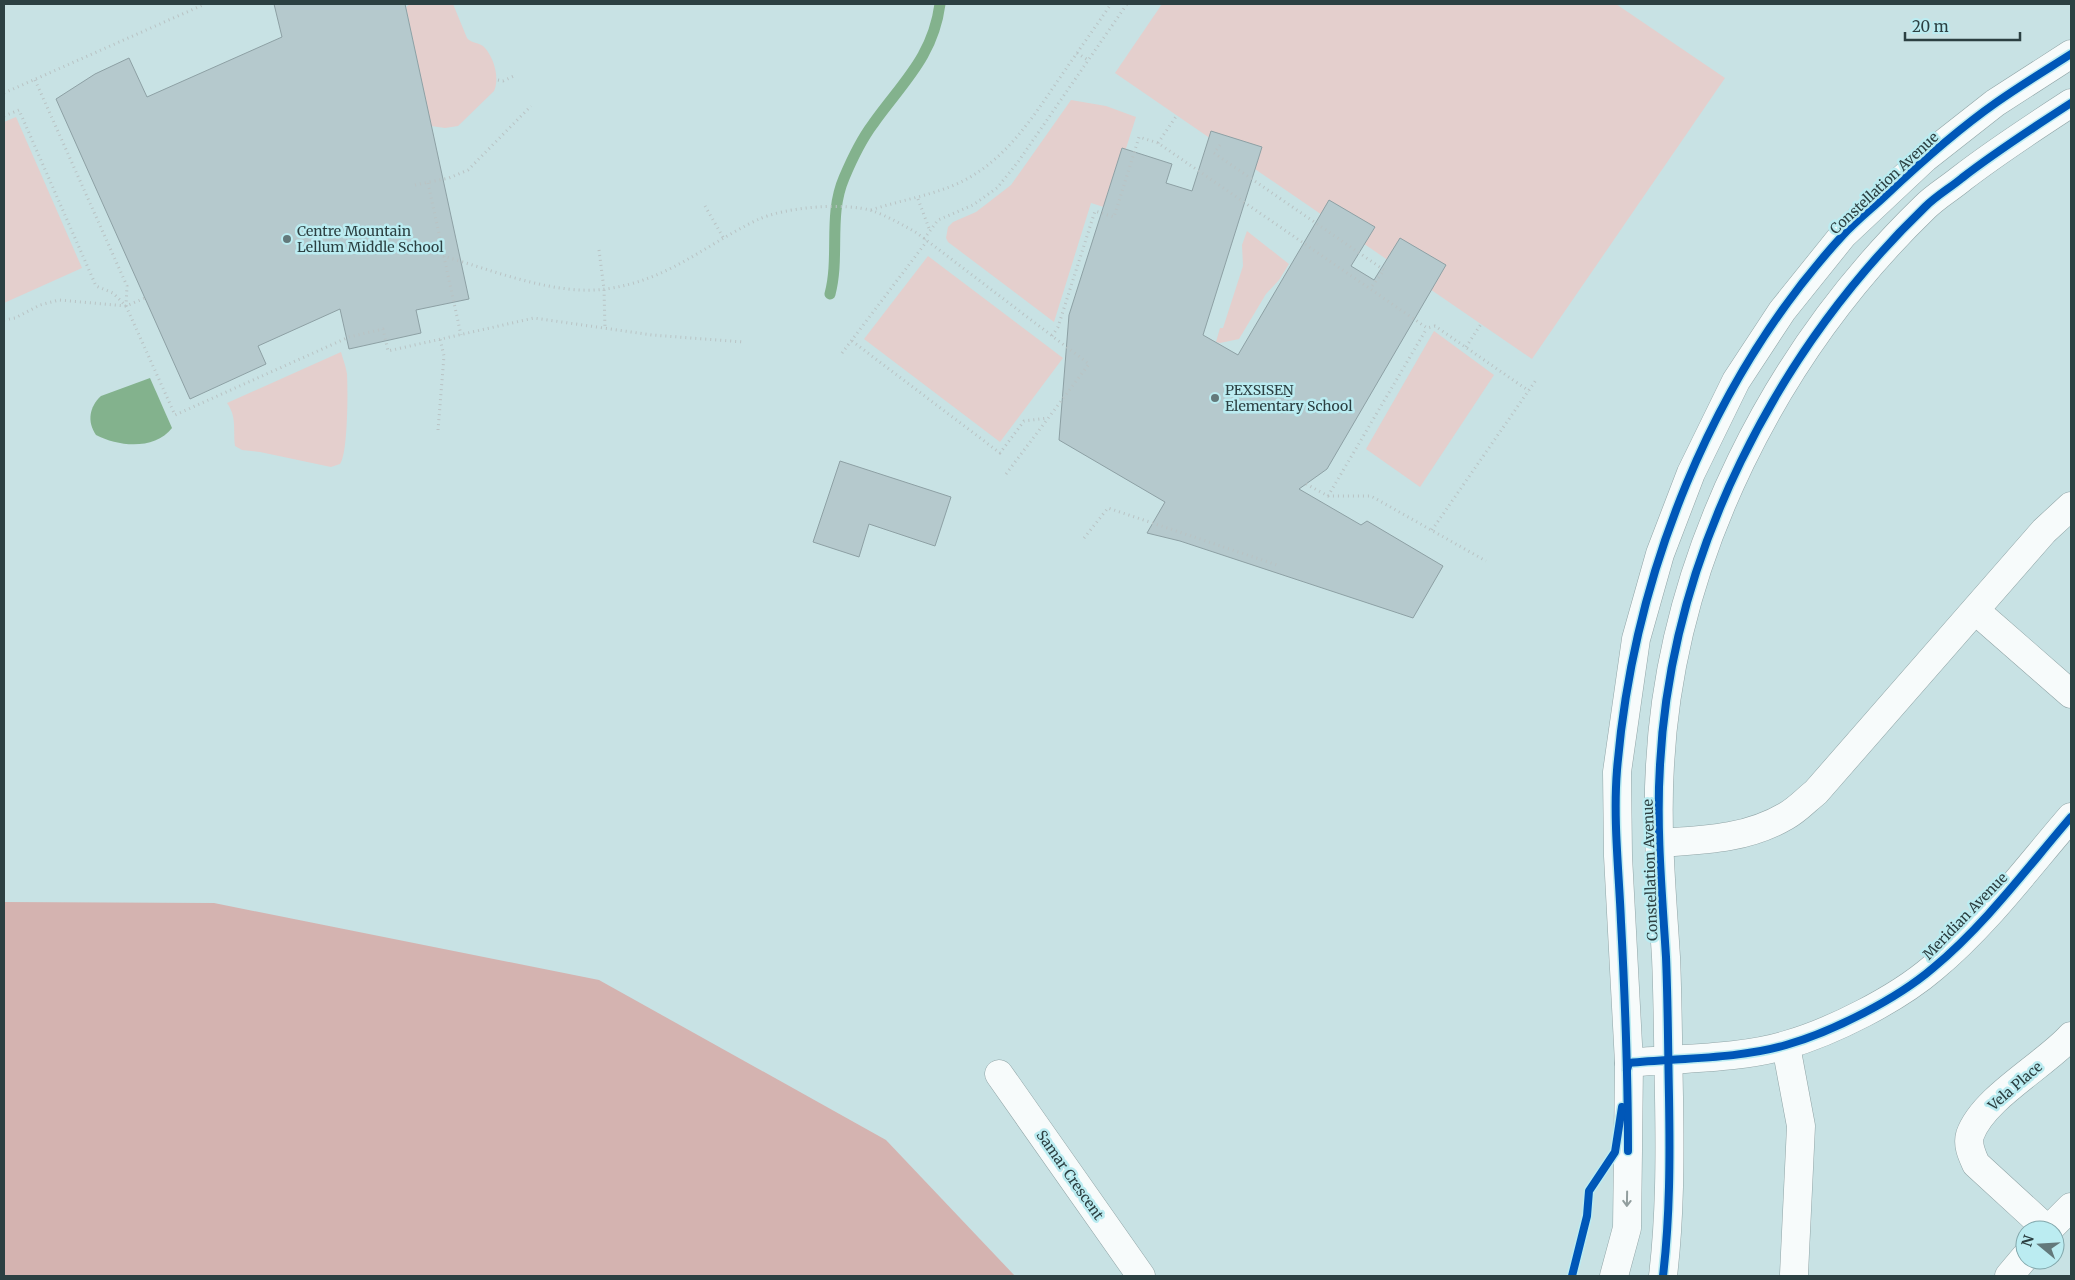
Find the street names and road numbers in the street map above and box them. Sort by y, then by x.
street label: Constellation Avenue [1826,128,1942,238]
street label: Constellation Avenue [1639,799,1661,941]
street label: Meridian Avenue [1919,869,2011,963]
street label: Vela Place [1983,1058,2046,1115]
street label: Samar Crescent [1032,1127,1108,1224]

